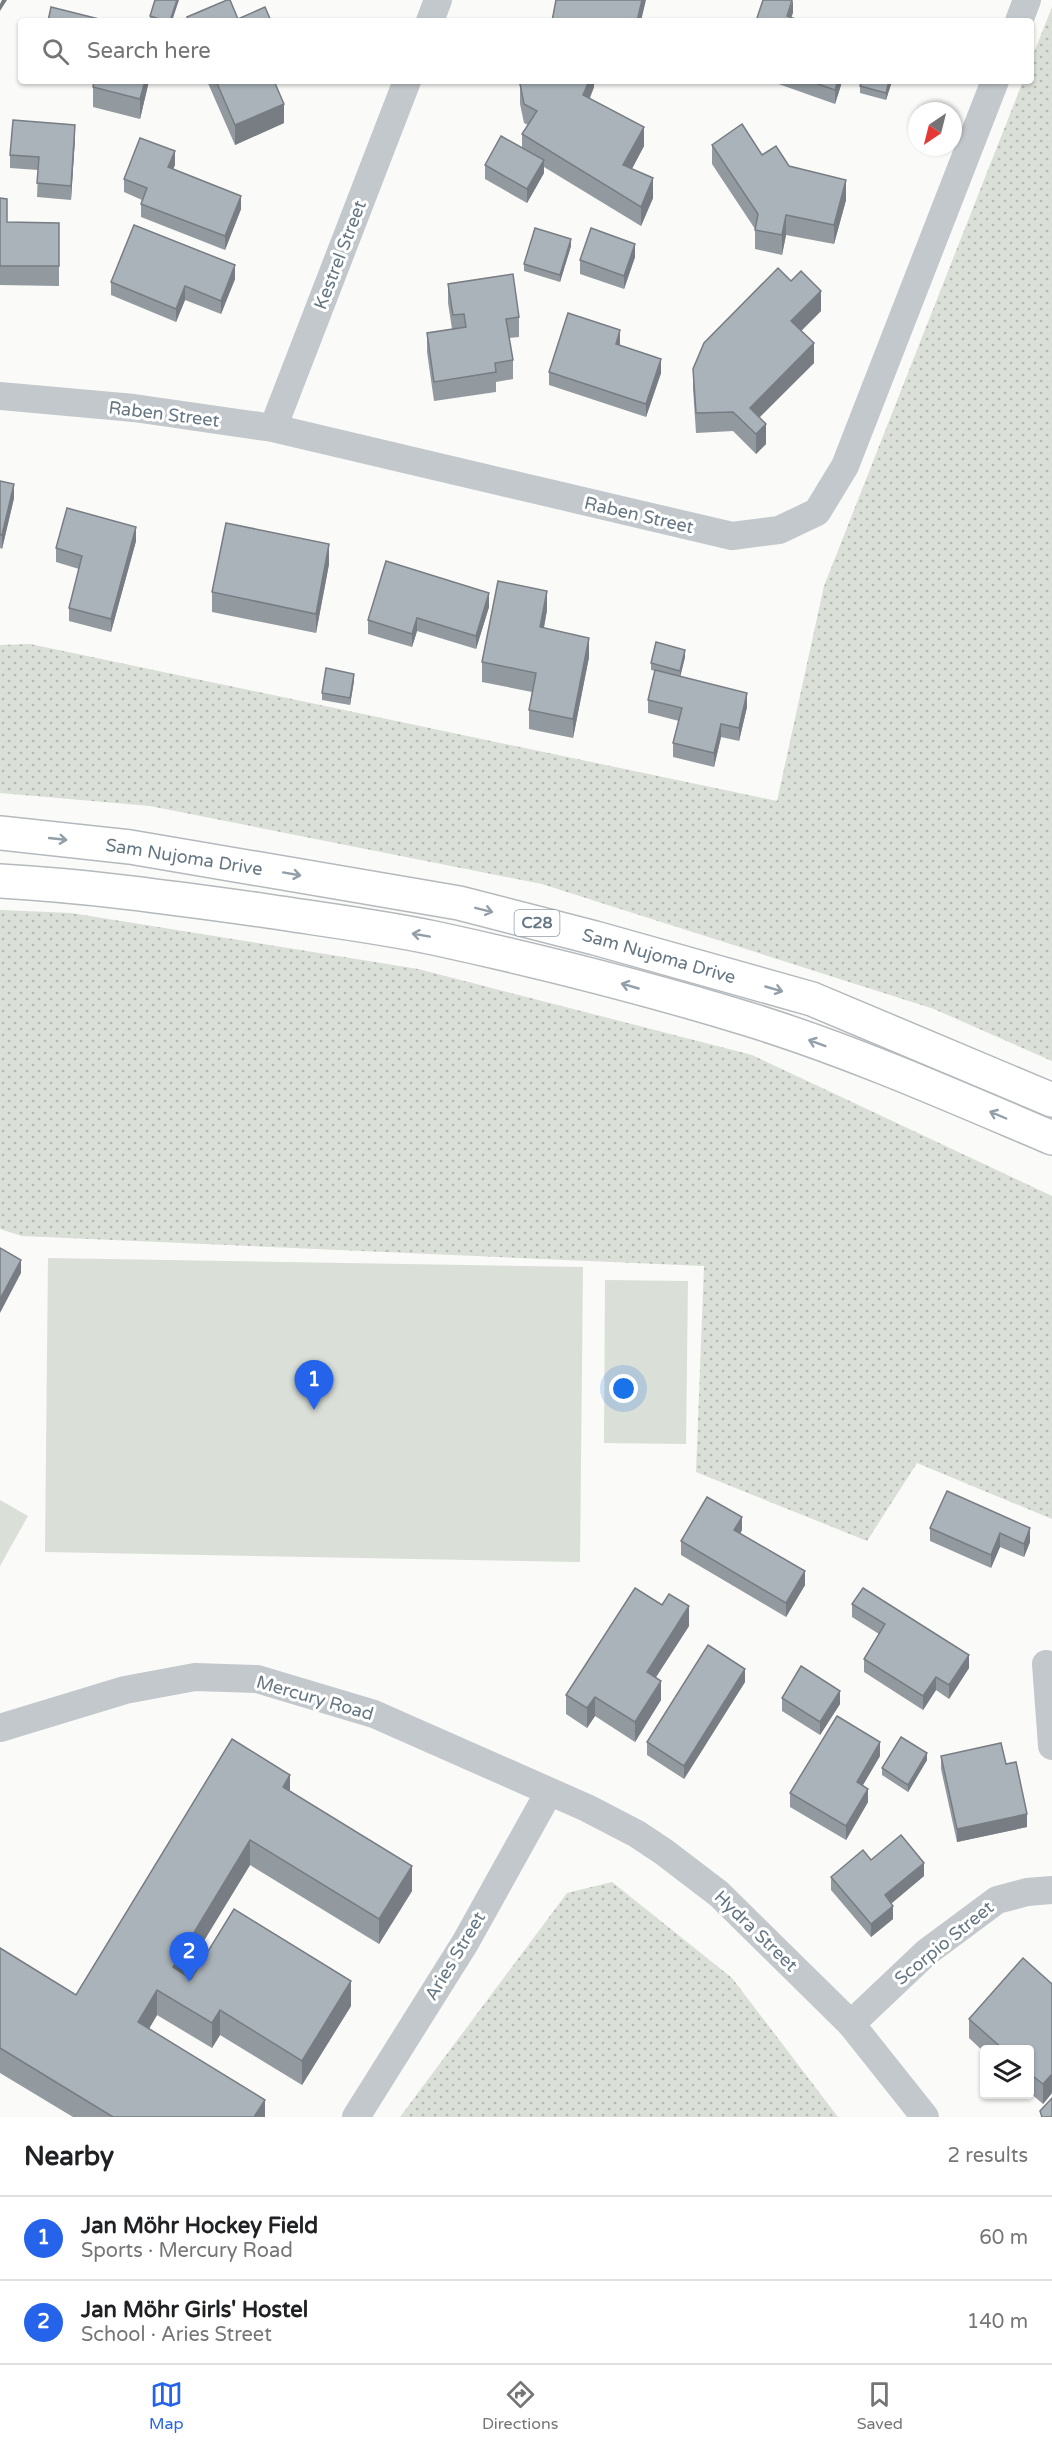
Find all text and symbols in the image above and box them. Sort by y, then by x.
search box [18,18,1034,84]
icon: search [39,35,72,68]
text: Search here [87,38,211,64]
north arrow [908,102,962,156]
street label: Kestrel Street [309,197,371,313]
street label: Raben Street [107,396,221,432]
street label: Raben Street [582,492,696,538]
one-way arrow [48,834,68,845]
street label: Sam Nujoma Drive [104,834,264,880]
one-way arrow [282,869,302,880]
one-way arrow [474,904,493,916]
road number: C28 [514,910,560,936]
street label: Sam Nujoma Drive [580,924,738,988]
one-way arrow [411,930,431,941]
one-way arrow [621,980,640,991]
one-way arrow [764,983,783,995]
one-way arrow [808,1037,827,1048]
one-way arrow [989,1109,1008,1120]
pin: 1 [294,1360,334,1410]
your location [609,1374,638,1403]
street label: Mercury Road [254,1671,376,1725]
street label: Hydra Street [710,1886,802,1976]
street label: Scorpio Street [890,1896,998,1990]
street label: Aries Street [420,1908,490,2004]
pin: 2 [170,1932,208,1982]
map controls [980,2045,1034,2099]
button: layers [980,2045,1034,2099]
text: Nearby [24,2141,114,2172]
text: 2 results [948,2144,1028,2168]
text: Jan Möhr Hockey Field [81,2213,318,2239]
text: 1 [37,2226,50,2250]
text: 60 m [979,2226,1028,2250]
text: Sports · Mercury Road [81,2239,293,2263]
text: Jan Möhr Girls' Hostel [81,2297,308,2323]
text: 2 [37,2310,50,2334]
text: 140 m [967,2310,1028,2334]
text: School · Aries Street [81,2323,272,2347]
tab: Map [149,2378,184,2434]
tab: Directions [482,2378,558,2434]
tab: Saved [857,2378,903,2434]

